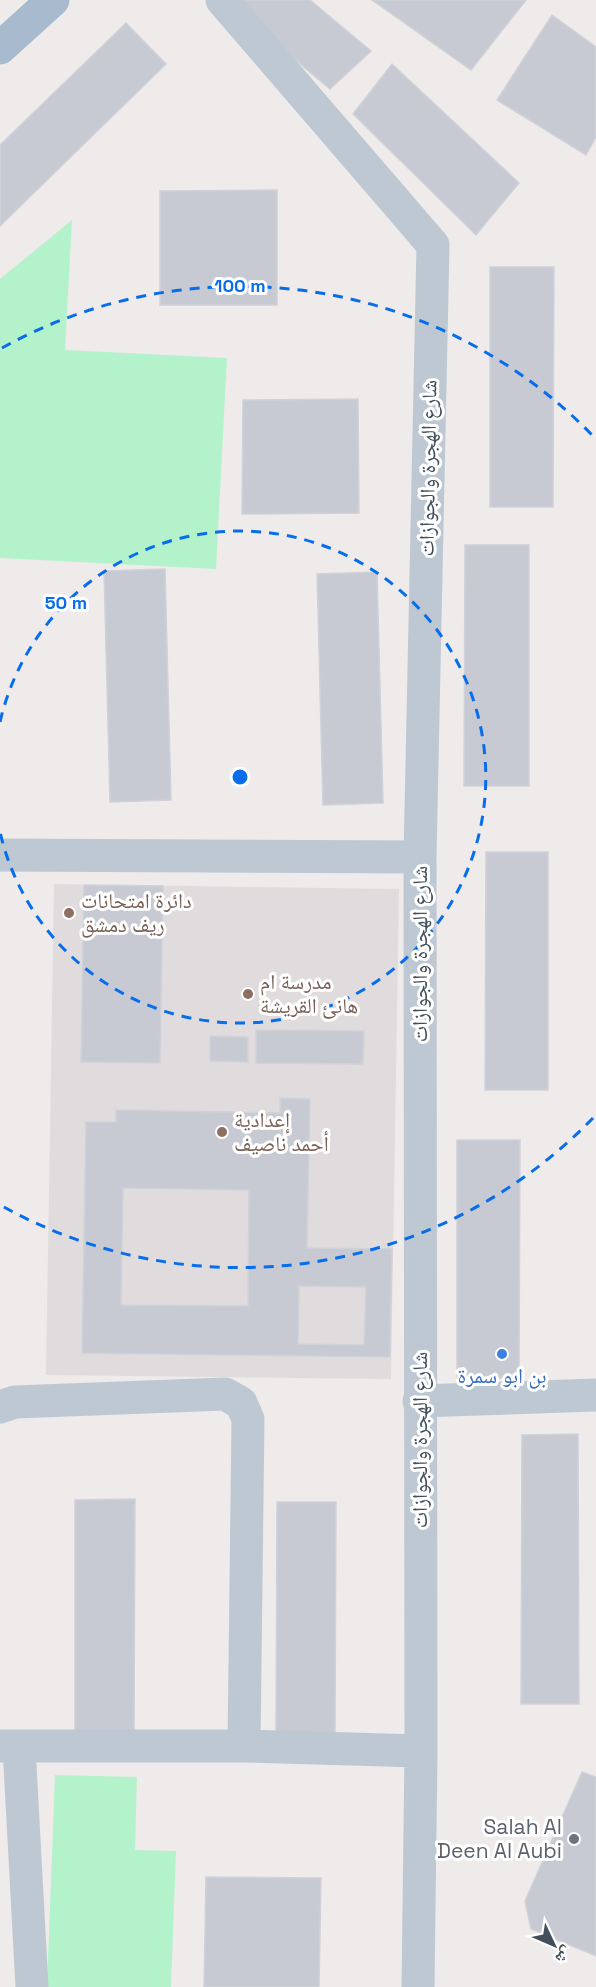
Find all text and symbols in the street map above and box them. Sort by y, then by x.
text: 100 m [214,274,266,297]
street label: شارع الهجرة والجوازات [412,379,443,557]
text: 50 m [45,591,87,614]
centre of rings [230,767,250,787]
street label: شارع الهجرة والجوازات [406,866,433,1042]
place label: دائرة امتحانات ريف دمشق [81,887,192,938]
marker: دائرة امتحانات ريف دمشق [62,906,76,920]
place label: مدرسة ام هانئ القريشة [260,968,358,1019]
marker: مدرسة ام هانئ القريشة [241,987,255,1001]
place label: إعدادية أحمد ناصيف [234,1106,329,1157]
marker: إعدادية أحمد ناصيف [215,1125,229,1139]
marker: بن ابو سمرة [495,1347,509,1361]
street label: شارع الهجرة والجوازات [406,1352,433,1528]
place label: بن ابو سمرة [458,1362,547,1389]
place label: Salah Al Deen Al Aubi [437,1813,562,1864]
marker: Salah Al Deen Al Aubi [567,1832,581,1846]
north arrow [524,1915,584,1975]
text: ش [551,1942,578,1968]

